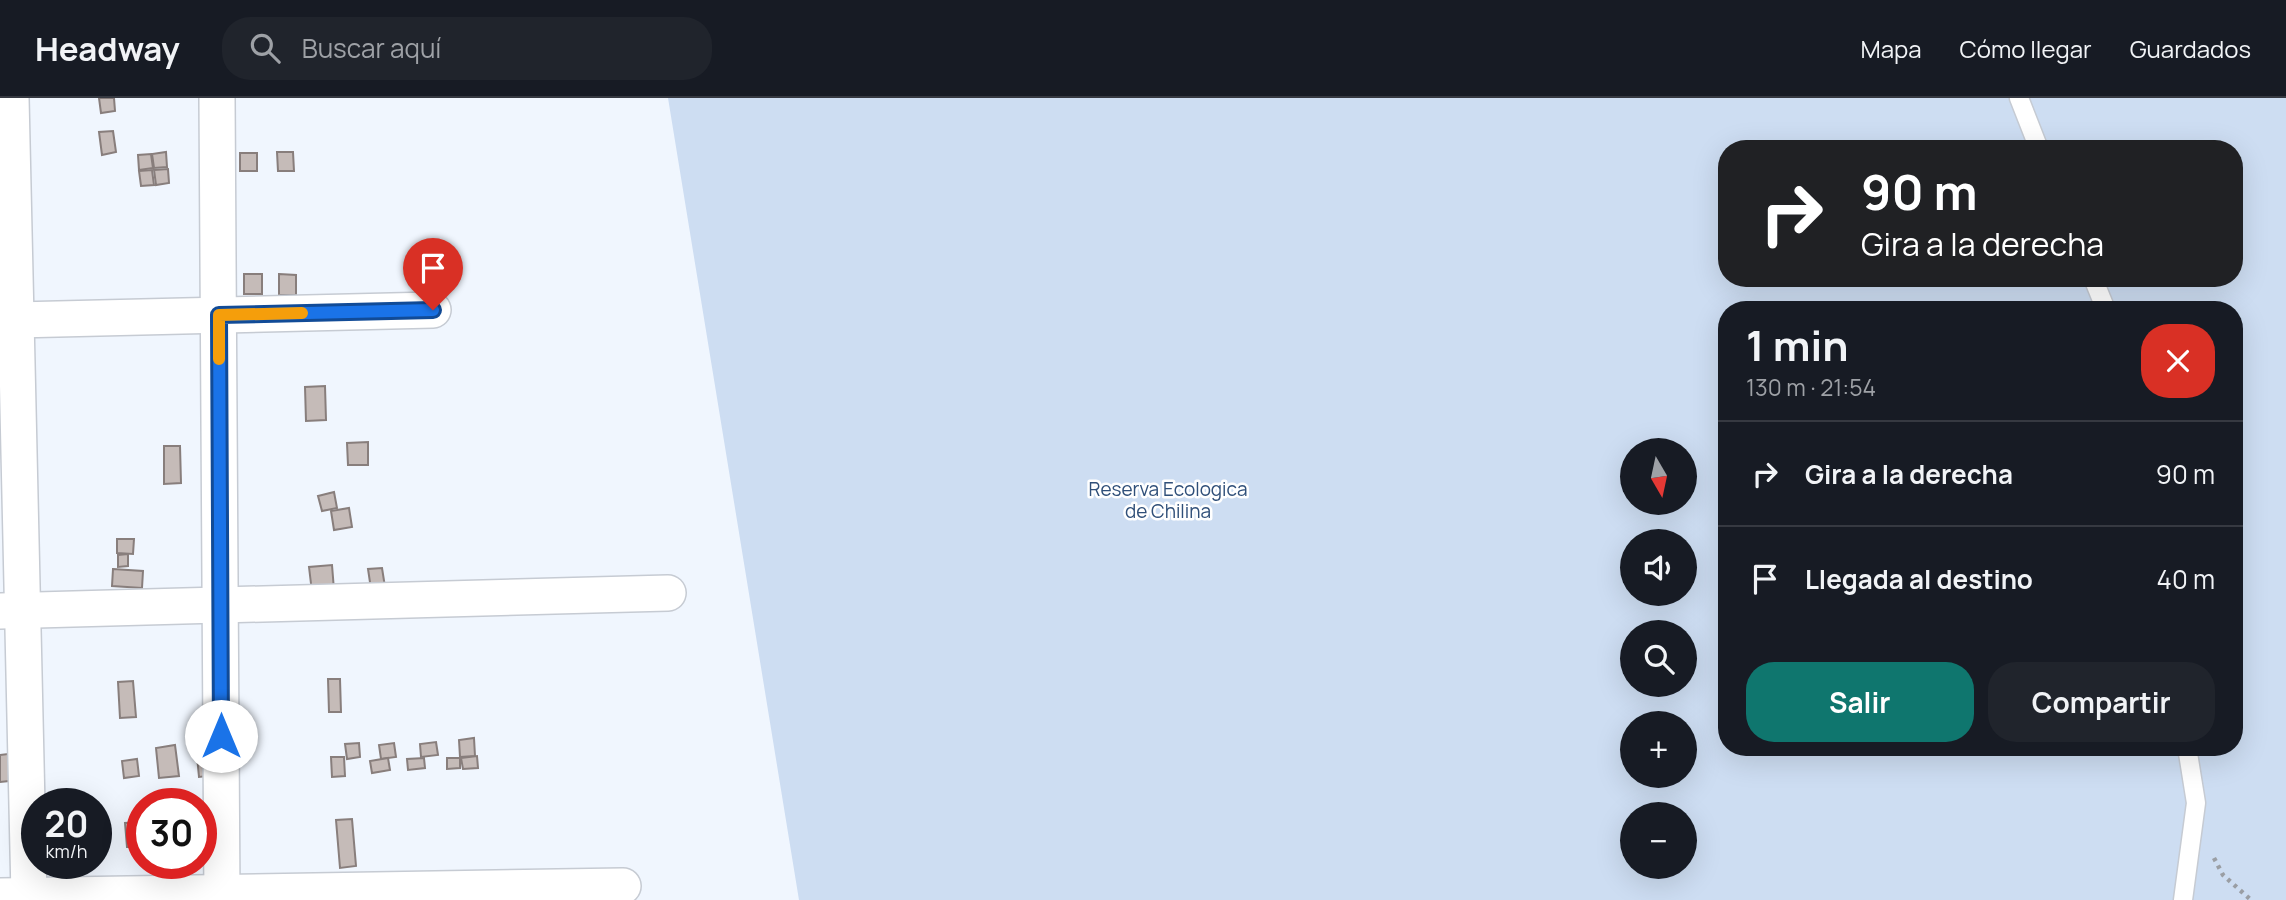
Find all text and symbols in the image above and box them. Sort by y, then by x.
search box [222,17,712,80]
text: Headway [35,26,180,71]
icon: search [246,29,284,67]
text: Buscar aquí [302,30,441,66]
text: Mapa [1861,32,1922,65]
text: Cómo llegar [1960,32,2092,65]
text: Guardados [2130,32,2251,65]
text: 90 m [1861,158,1978,225]
icon: right [1746,168,1837,259]
text: Gira a la derecha [1861,222,2104,266]
pin [403,238,463,310]
icon: arrive [414,249,452,287]
text: 1 min [1746,316,1849,374]
button: close [2141,324,2215,398]
text: 130 m · 21:54 [1746,371,1876,403]
north arrow [1620,438,1698,514]
map controls [1620,438,1697,879]
icon: right [1746,455,1784,493]
text: Gira a la derecha [1805,456,2013,492]
text: 90 m [2156,456,2215,492]
park label: Reserva Ecologica de Chilina [1088,476,1248,524]
button: sound [1620,529,1697,606]
icon: arrive [1746,560,1784,598]
text: Llegada al destino [1805,561,2033,597]
text: 40 m [2157,561,2215,597]
button: search [1620,620,1697,697]
button: Salir [1746,662,1974,742]
button: Compartir [1988,662,2215,742]
position arrow [184,699,258,773]
button: + [1620,711,1697,788]
speed limit sign: 30 [126,788,217,879]
text: 20 [45,800,88,848]
button: − [1620,802,1697,879]
text: km/h [46,839,87,863]

